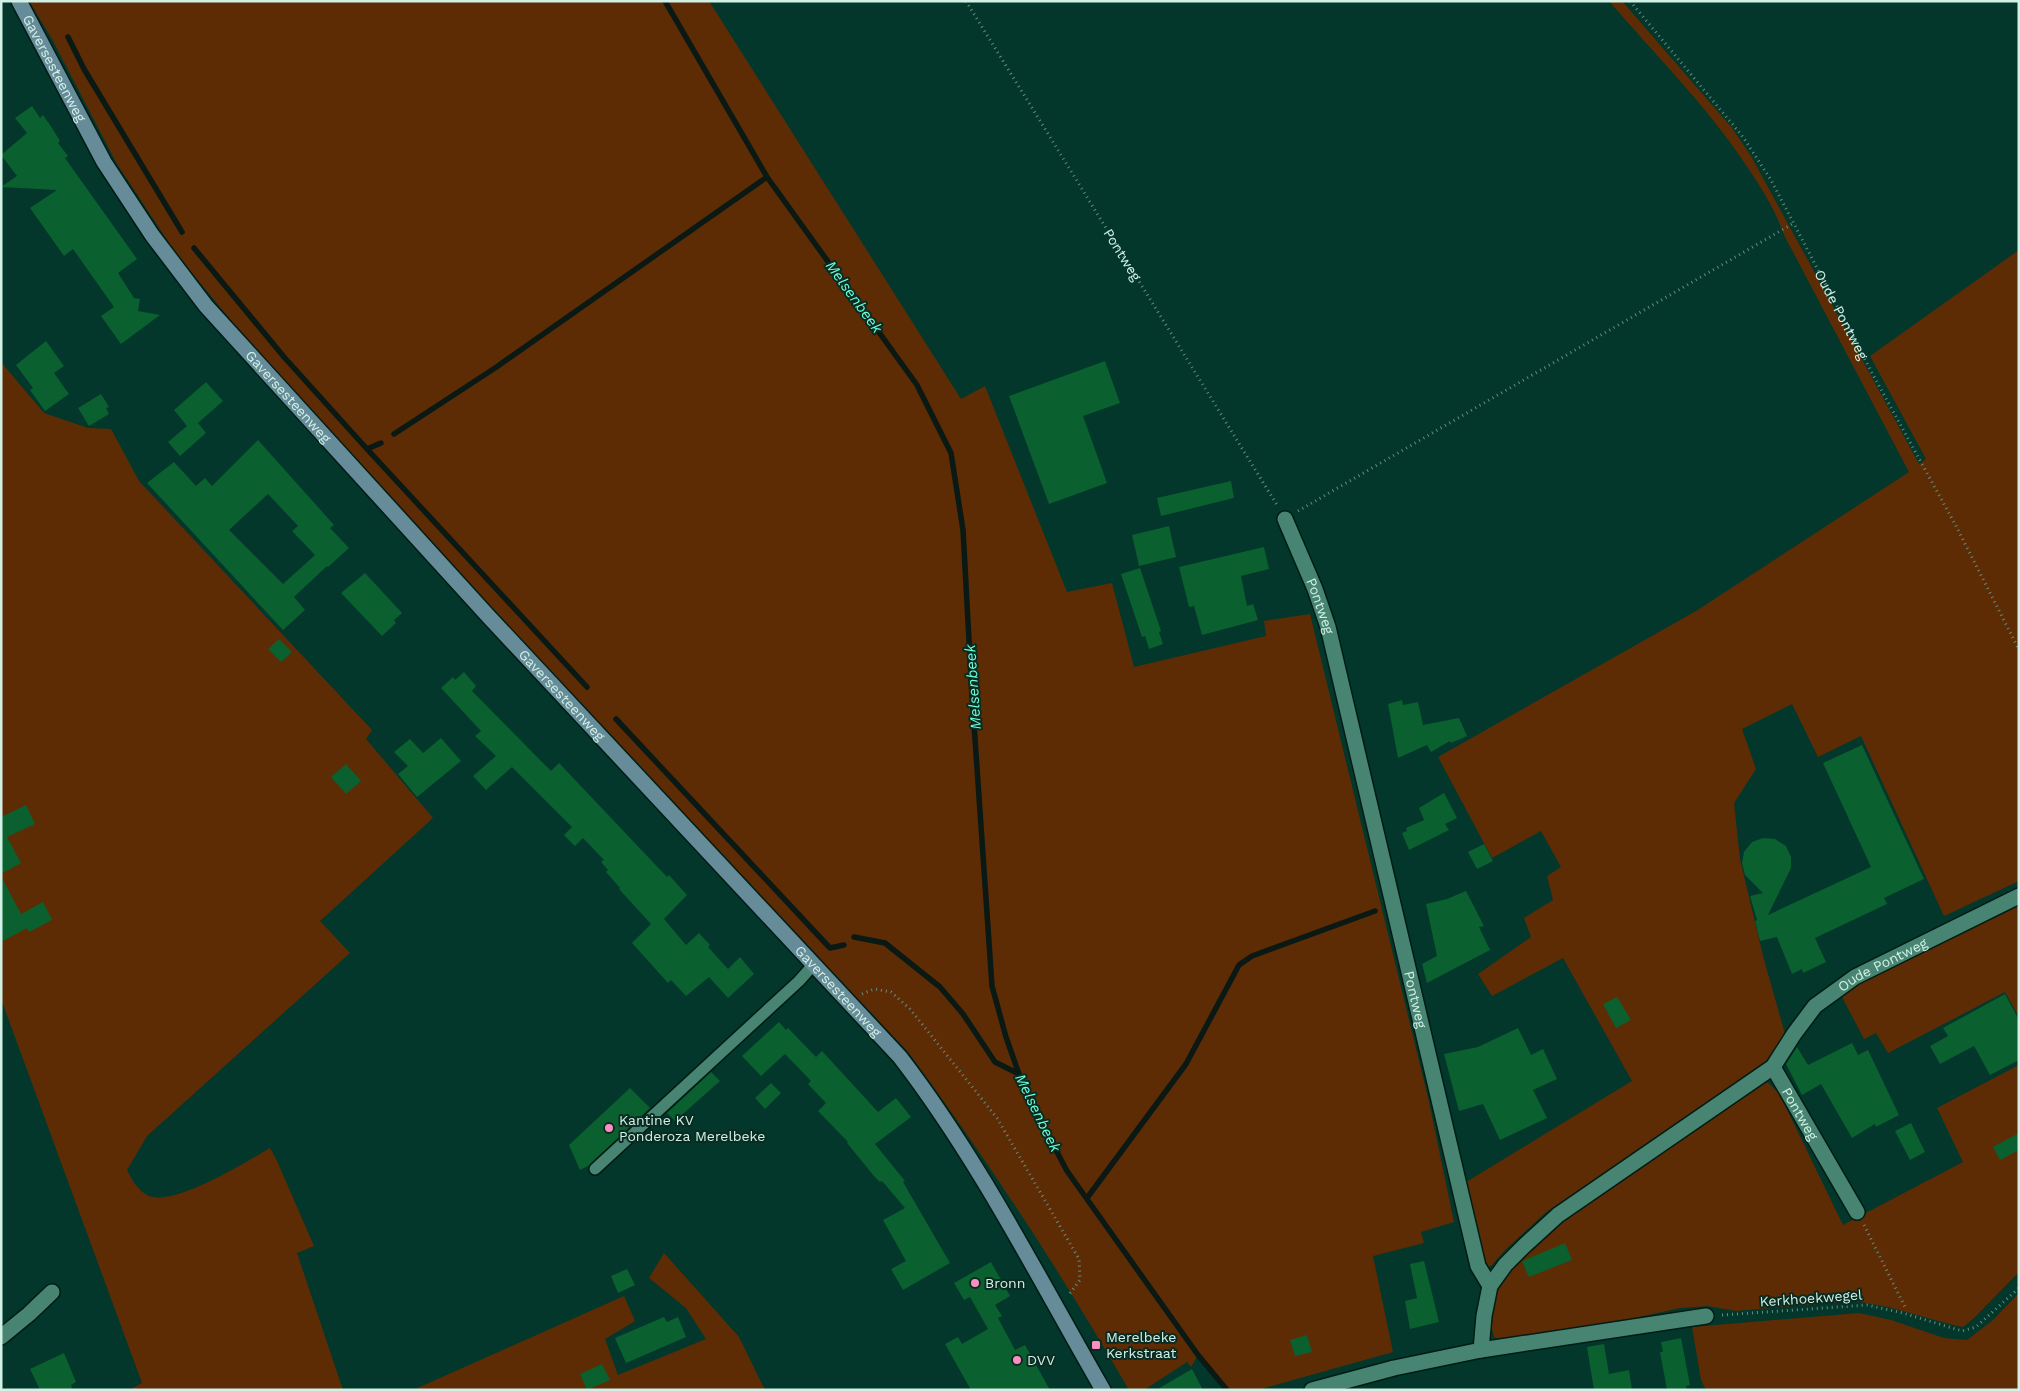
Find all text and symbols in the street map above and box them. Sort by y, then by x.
street label: Gaversesteenweg [20,12,90,125]
street label: Pontweg [1100,226,1145,284]
water label: Melsenbeek [822,257,887,337]
street label: Oude Pontweg [1811,267,1872,363]
street label: Gaversesteenweg [242,347,335,446]
street label: Pontweg [1303,575,1337,636]
water label: Melsenbeek [961,643,985,730]
street label: Gaversesteenweg [515,646,609,744]
street label: Oude Pontweg [1835,934,1930,995]
street label: Gaversesteenweg [792,942,885,1040]
street label: Pontweg [1401,969,1430,1030]
water label: Melsenbeek [1011,1071,1065,1156]
street label: Pontweg [1779,1084,1822,1143]
place label: Kantine KV Ponderoza Merelbeke [619,1112,765,1144]
marker: Kantine KV Ponderoza Merelbeke [603,1122,615,1134]
place label: Bronn [985,1275,1025,1291]
marker: Bronn [969,1277,981,1289]
street label: Kerkhoekwegel [1759,1286,1864,1310]
place label: Merelbeke Kerkstraat [1106,1329,1176,1361]
marker: Merelbeke Kerkstraat [1090,1339,1102,1351]
place label: DVV [1027,1352,1055,1368]
marker: DVV [1011,1354,1023,1366]

